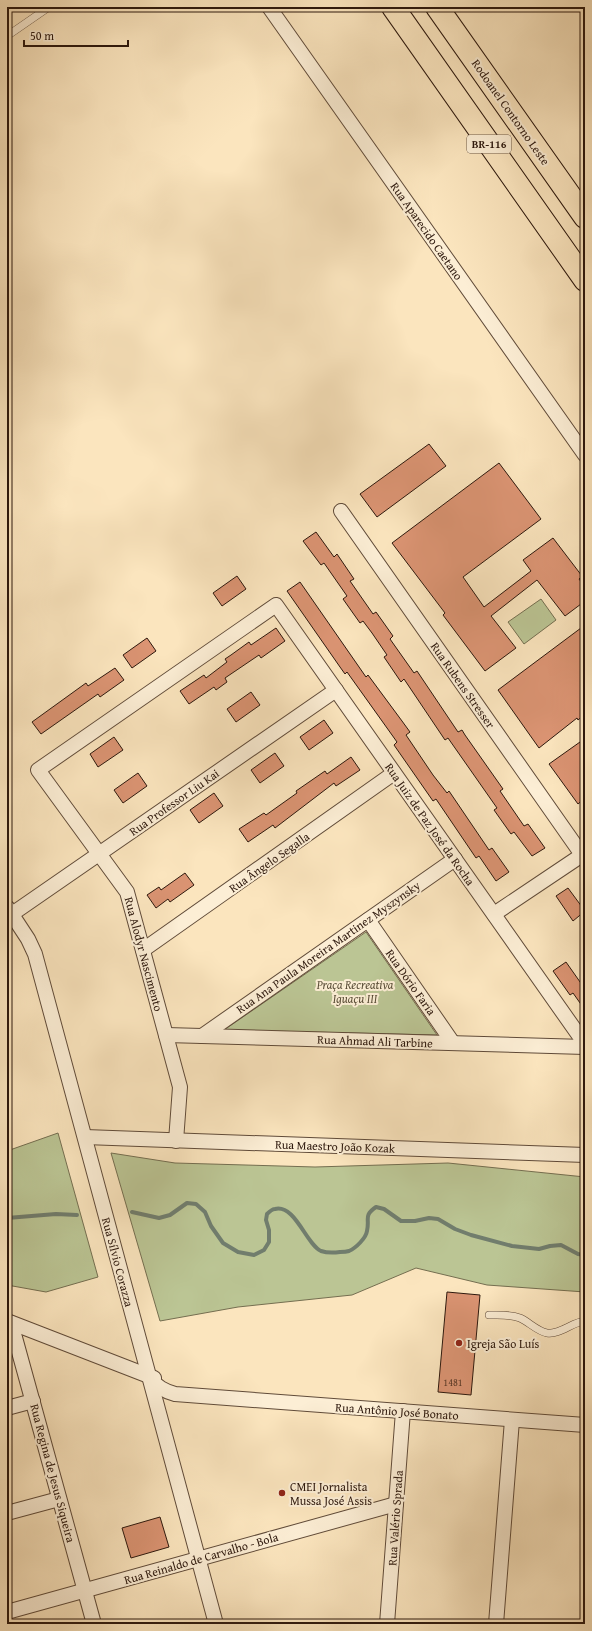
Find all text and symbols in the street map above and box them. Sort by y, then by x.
scale bar [24,22,128,48]
text: 50 m [30,27,54,44]
street label: Rodoanel Contorno Leste [468,56,554,169]
road number: BR-116 [467,135,511,153]
street label: Rua Aparecido Caetano [387,179,467,283]
street label: Rua Rubens Stresser [427,638,499,732]
street label: Rua Juiz de Paz José da Rocha [381,759,479,889]
street label: Rua Professor Liu Kai [126,764,223,839]
street label: Rua Ângelo Segalla [225,828,313,896]
street label: Rua Ana Paula Moreira Martinez Myszynsky [233,877,423,1017]
street label: Rua Alodyr Nascimento [121,895,167,1013]
street label: Rua Dório Faria [382,945,440,1019]
park label: Praça Recreativa Iguaçu III [316,976,394,1007]
street label: Rua Ahmad Ali Tarbine [317,1030,433,1052]
street label: Rua Maestro João Kozak [275,1135,396,1157]
street label: Rua Sílvio Corazza [98,1215,138,1309]
place label: Igreja São Luís [467,1335,540,1352]
marker: Igreja São Luís [454,1338,464,1348]
house number: 1481 [443,1375,463,1390]
street label: Rua Antônio José Bonato [335,1398,459,1424]
street label: Rua Regina de Jesus Siqueira [26,1402,80,1545]
street label: Rua Valério Sprada [383,1469,407,1566]
place label: CMEI Jornalista Mussa José Assis [290,1478,372,1509]
marker: CMEI Jornalista Mussa José Assis [277,1488,287,1498]
street label: Rua Reinaldo de Carvalho - Bola [122,1528,280,1588]

